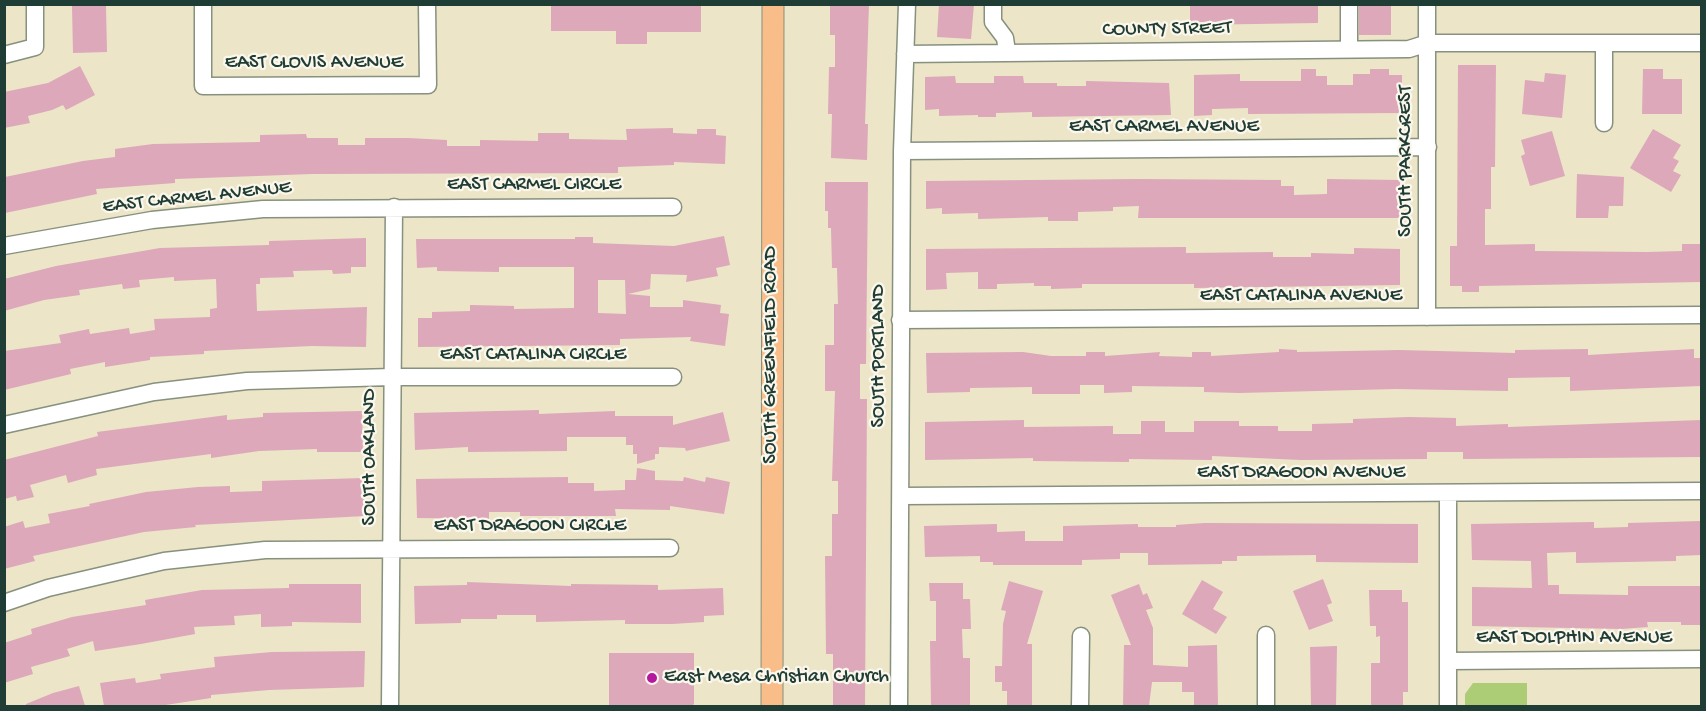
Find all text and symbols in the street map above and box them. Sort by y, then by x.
street label: COUNTY STREET [1102,17,1232,43]
street label: EAST CLOVIS AVENUE [225,52,403,76]
street label: SOUTH PARKCREST [1395,85,1419,237]
street label: EAST CARMEL AVENUE [1069,116,1259,140]
street label: EAST CARMEL CIRCLE [447,174,621,198]
street label: EAST CARMEL AVENUE [101,176,293,220]
street label: SOUTH GREENFIELD ROAD [760,246,784,464]
street label: SOUTH PORTLAND [868,284,892,428]
street label: EAST CATALINA AVENUE [1200,285,1402,309]
street label: EAST CATALINA CIRCLE [440,344,626,368]
street label: SOUTH OAKLAND [359,389,383,525]
street label: EAST DRAGOON AVENUE [1197,462,1405,486]
street label: EAST DRAGOON CIRCLE [434,515,626,539]
street label: EAST DOLPHIN AVENUE [1476,627,1672,651]
place label: East Mesa Christian Church [664,666,889,690]
marker: East Mesa Christian Church [645,671,659,685]

